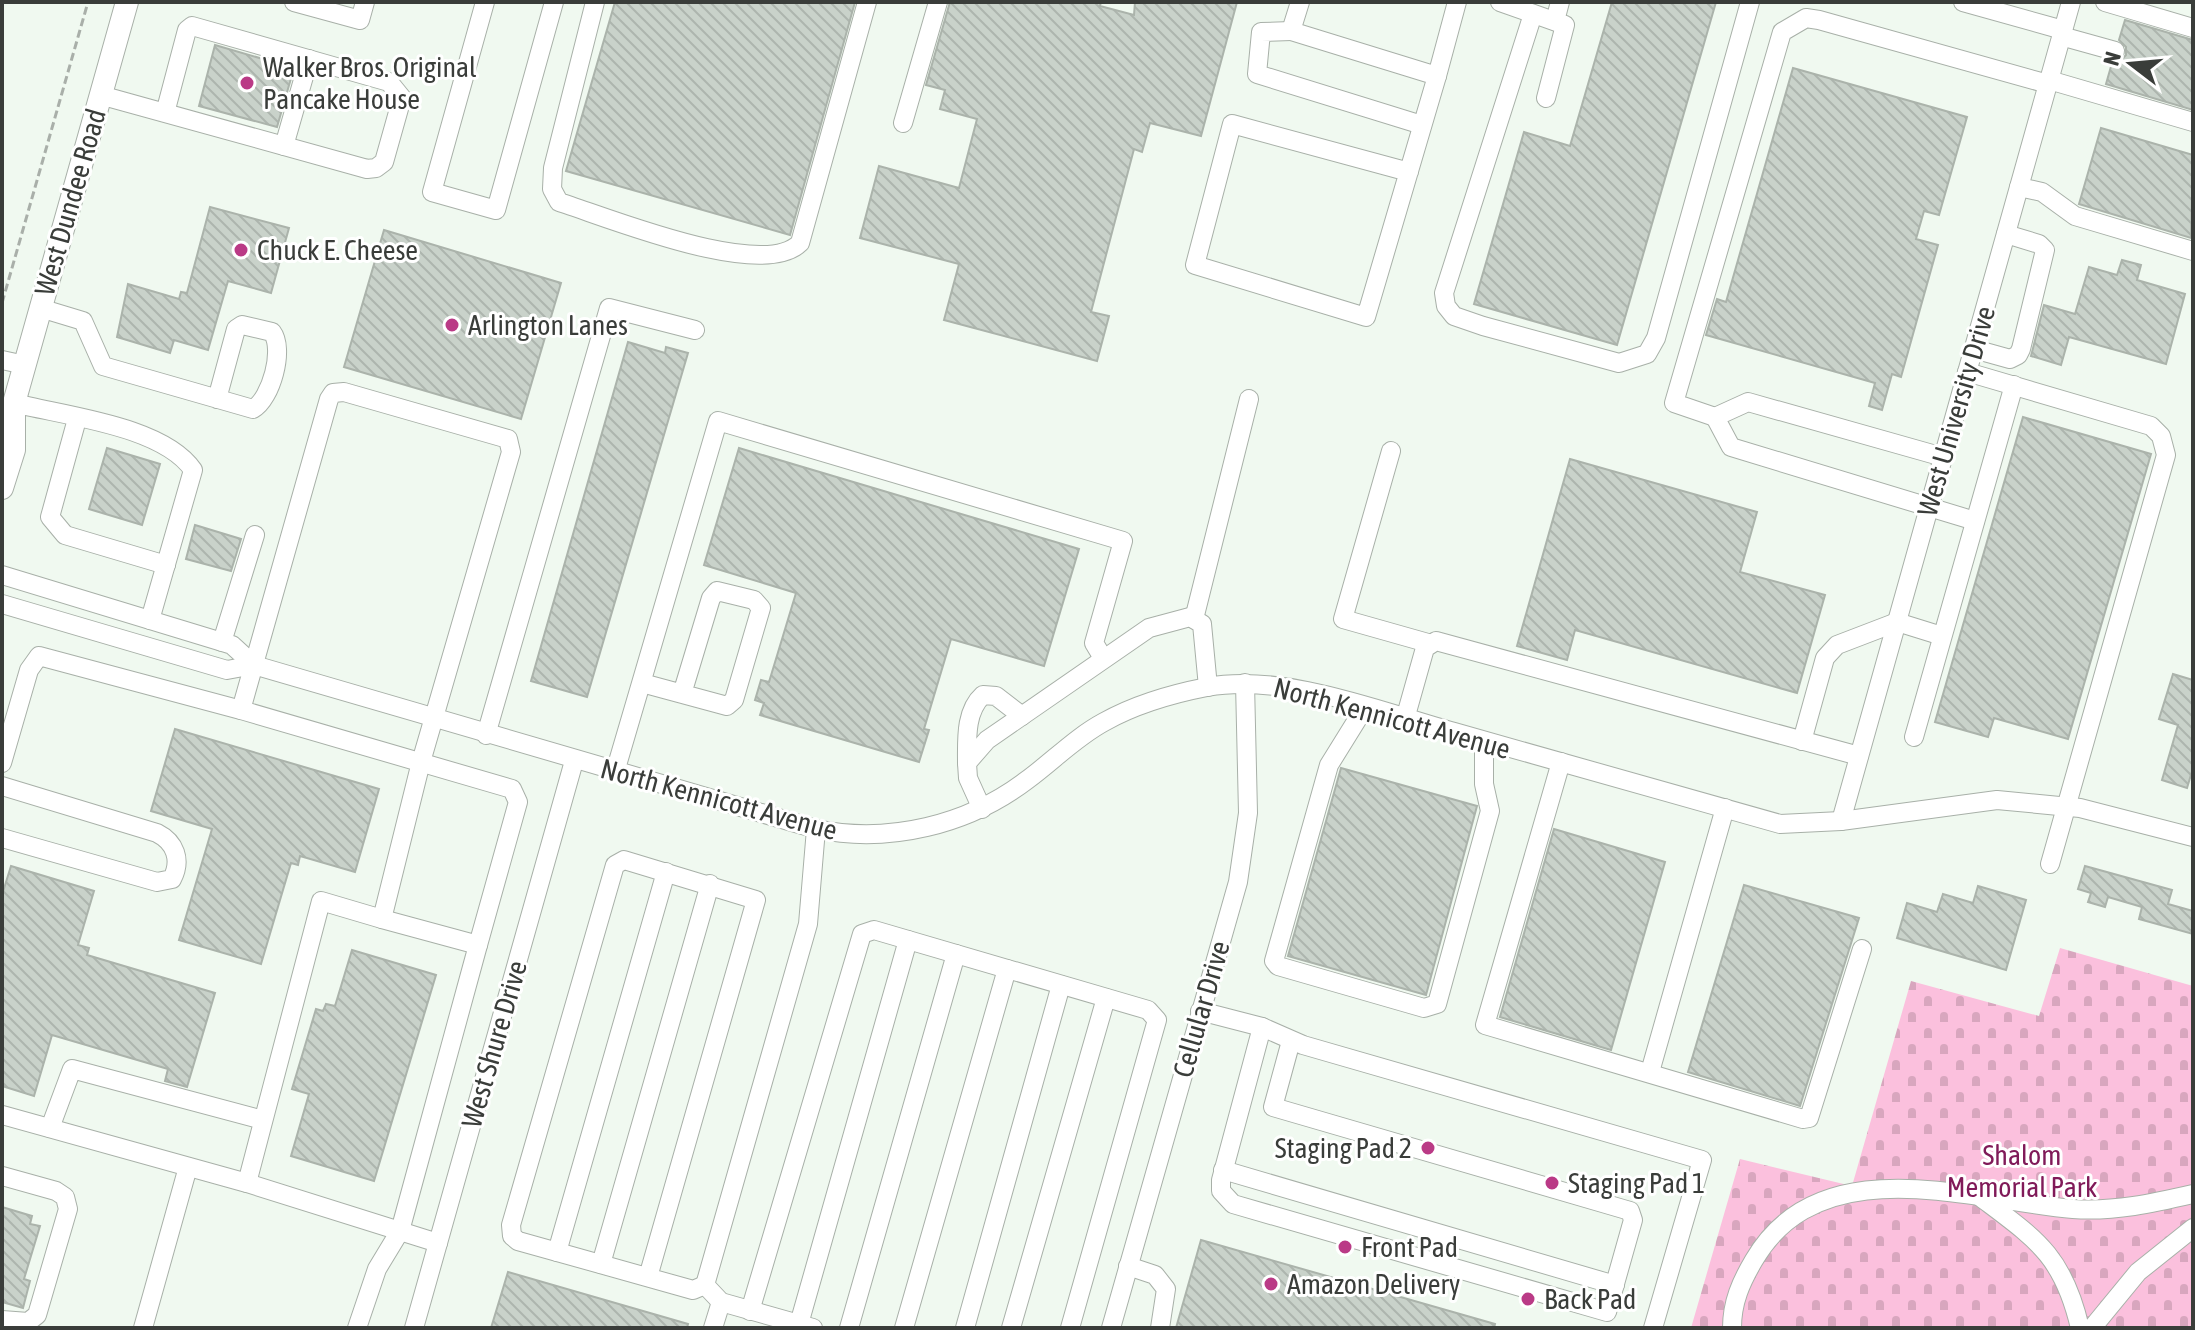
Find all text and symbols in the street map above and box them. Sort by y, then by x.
north arrow [2091,24,2171,104]
text: N [2097,49,2126,68]
place label: Walker Bros. Original Pancake House [263,51,477,115]
marker: Walker Bros. Original Pancake House [238,74,256,92]
street label: West Dundee Road [28,105,112,299]
place label: Chuck E. Cheese [257,234,418,266]
marker: Chuck E. Cheese [232,241,250,259]
street label: West University Drive [1911,302,2001,520]
place label: Arlington Lanes [468,309,628,341]
marker: Arlington Lanes [443,316,461,334]
street label: North Kennicott Avenue [1270,671,1514,765]
street label: North Kennicott Avenue [597,752,841,846]
street label: Cellular Drive [1166,937,1236,1081]
street label: West Shure Drive [455,957,533,1131]
place label: Staging Pad 2 [1275,1132,1412,1164]
marker: Staging Pad 2 [1419,1139,1437,1157]
park label: Shalom Memorial Park [1947,1139,2097,1203]
place label: Staging Pad 1 [1568,1167,1705,1199]
marker: Staging Pad 1 [1543,1174,1561,1192]
place label: Front Pad [1361,1231,1458,1263]
marker: Front Pad [1336,1238,1354,1256]
place label: Amazon Delivery [1287,1268,1460,1300]
marker: Amazon Delivery [1262,1275,1280,1293]
place label: Back Pad [1544,1283,1636,1315]
marker: Back Pad [1519,1290,1537,1308]

